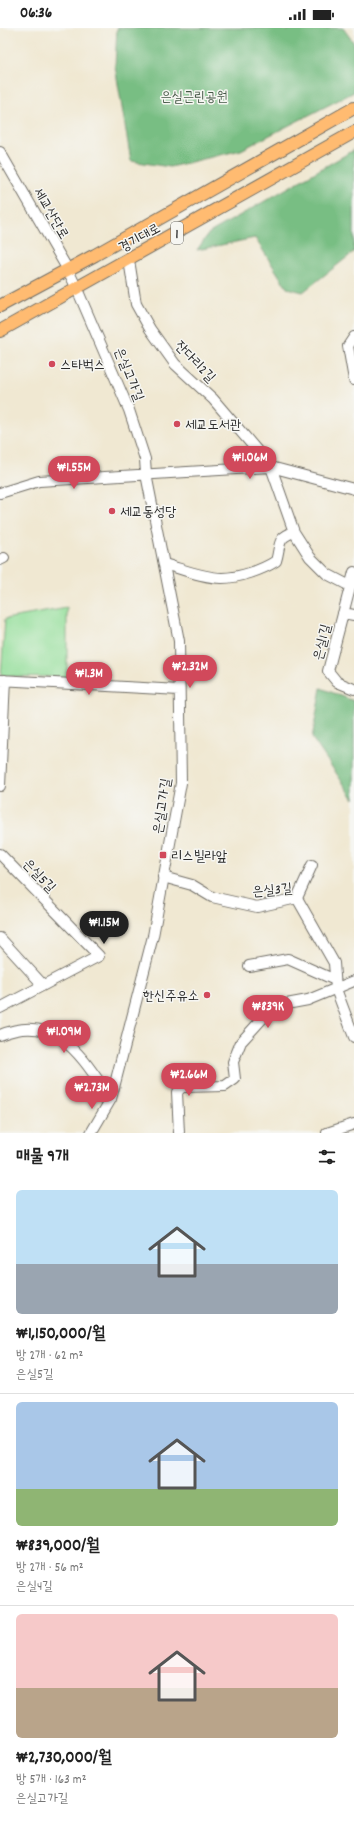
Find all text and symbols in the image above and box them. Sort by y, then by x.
text: 06:36 [20,3,52,25]
park label: 은실근린공원 [160,88,228,108]
street label: 세교산단로 [28,185,73,243]
street label: 경기대로 [115,219,165,258]
road number: 1 [171,222,183,244]
street label: 잔다리2길 [170,337,220,388]
street label: 은실고가길 [108,345,148,405]
place label: 스타벅스 [60,356,105,376]
marker: 스타벅스 [47,359,57,369]
place label: 세교도서관 [185,416,241,436]
marker: 세교도서관 [172,419,182,429]
pin: ₩1.06M [217,446,283,480]
text: ₩1.06M [232,449,268,468]
pin: ₩1.55M [41,456,107,490]
text: ₩1.55M [57,459,91,478]
place label: 세교동성당 [120,503,177,523]
marker: 세교동성당 [107,506,117,516]
street label: 은실1길 [309,621,337,663]
pin: ₩2.32M [157,655,223,689]
text: ₩2.32M [172,658,208,677]
pin: ₩1.3M [61,662,117,696]
text: ₩1.3M [75,665,103,684]
street label: 은실고가길 [149,776,177,836]
place label: 리스빌라앞 [171,847,227,867]
marker: 리스빌라앞 [158,850,168,860]
street label: 은실5길 [17,855,60,898]
street label: 은실3길 [251,879,294,903]
pin: ₩1.15M [71,911,137,945]
text: ₩1.15M [89,914,119,933]
place label: 한신주유소 [143,987,199,1007]
marker: 한신주유소 [202,990,212,1000]
pin: ₩839K [240,995,296,1029]
text: ₩839K [252,998,284,1017]
pin: ₩1.09M [31,1020,97,1054]
text: ₩1.09M [47,1023,81,1042]
pin: ₩2.66M [156,1063,222,1097]
text: ₩2.66M [170,1066,208,1085]
pin: ₩2.73M [59,1076,125,1110]
text: ₩2.73M [74,1079,110,1098]
text: 매물 9개 [16,1146,69,1170]
icon: filters [316,1146,338,1168]
icon: home [141,1216,213,1288]
text: ₩1,150,000/월 [16,1323,105,1347]
text: 방 2개 · 62 m² [16,1347,83,1366]
text: 은실5길 [16,1366,53,1385]
icon: home [141,1428,213,1500]
text: ₩839,000/월 [16,1535,100,1559]
text: 방 2개 · 56 m² [16,1559,84,1578]
text: 은실4길 [16,1578,53,1597]
icon: home [141,1640,213,1712]
text: ₩2,730,000/월 [16,1747,112,1771]
text: 방 5개 · 163 m² [16,1771,86,1790]
text: 은실고가길 [16,1790,68,1809]

